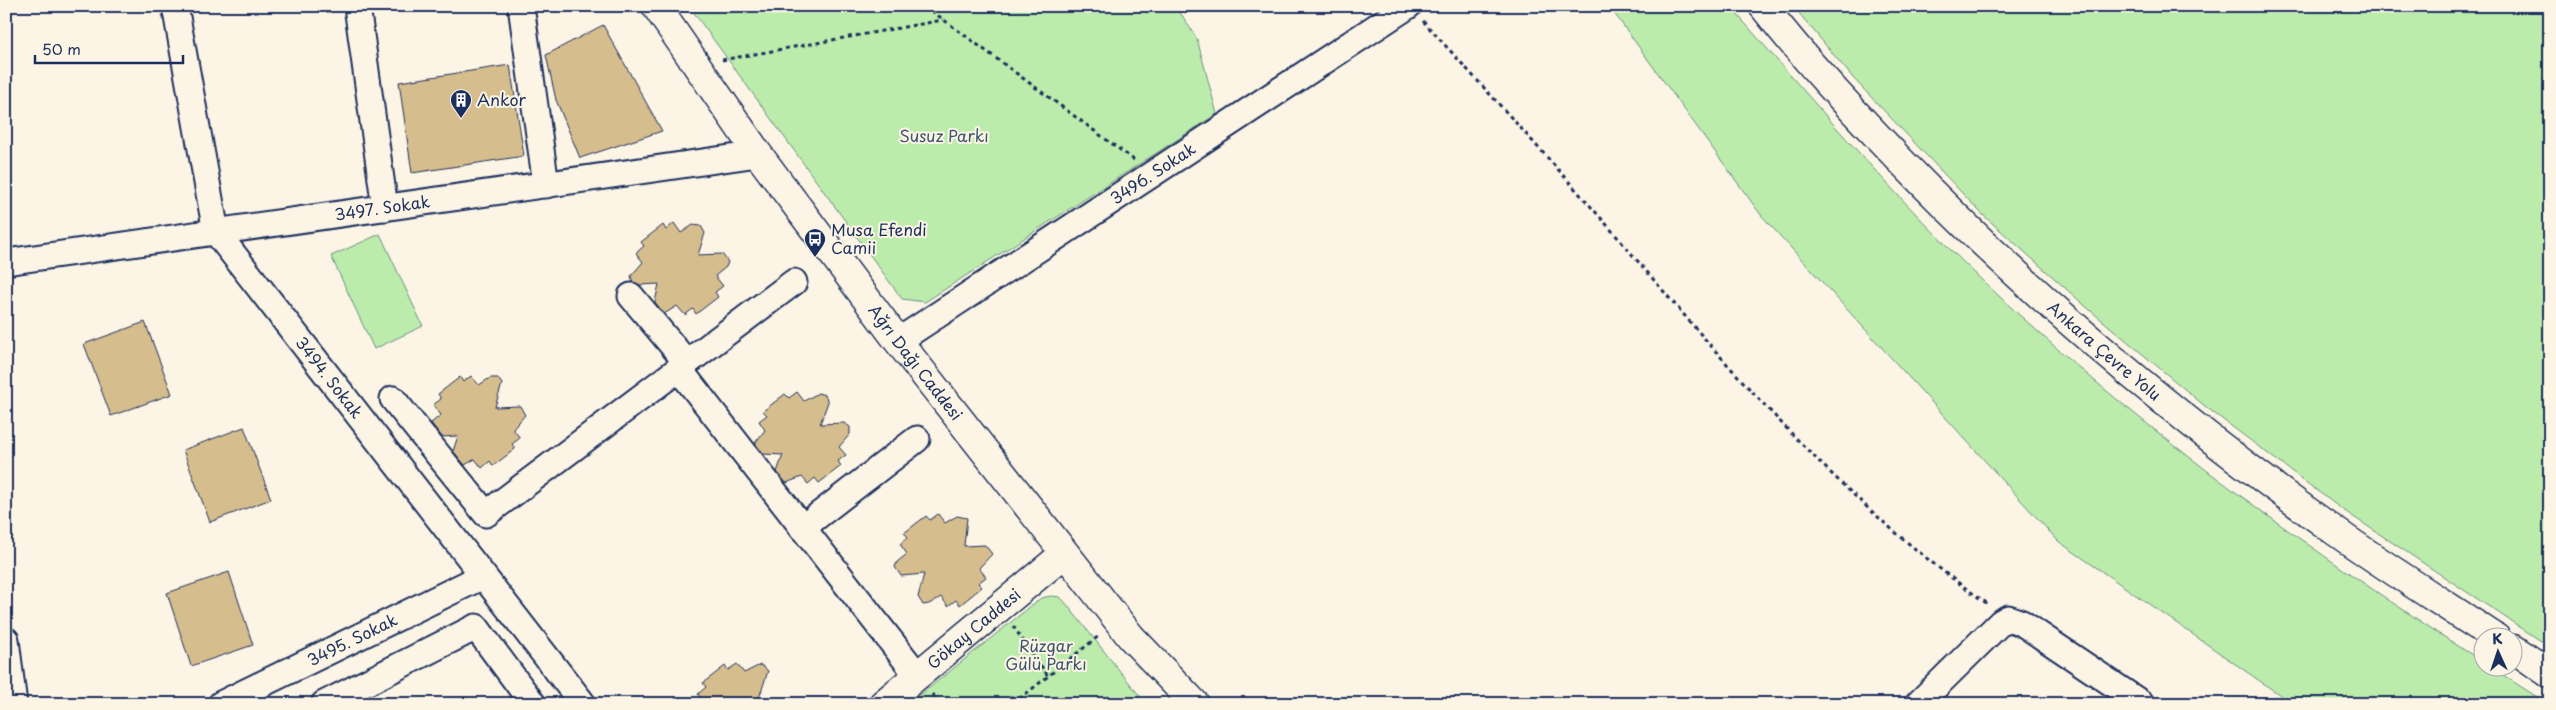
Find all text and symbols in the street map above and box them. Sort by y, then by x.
scale bar [35,32,182,64]
text: 50 m [42,37,81,60]
place label: Ankor [477,87,527,111]
building icon: Ankor [449,88,473,119]
park label: Susuz Parkı [899,123,989,147]
street label: 3496. Sokak [1105,136,1200,209]
street label: 3497. Sokak [333,188,431,226]
place label: Musa Efendi Camii [831,217,927,259]
bus stop icon: Musa Efendi Camii [803,227,827,258]
street label: Ankara Çevre Yolu [2043,295,2167,406]
street label: Ağrı Dağı Caddesi [864,299,969,425]
street label: 3494. Sokak [290,331,369,423]
street label: Gökay Caddesi [921,582,1025,674]
street label: 3495. Sokak [303,607,401,671]
north arrow [2474,628,2524,678]
text: K [2492,628,2503,649]
park label: Rüzgar Gülü Parkı [1005,633,1087,675]

